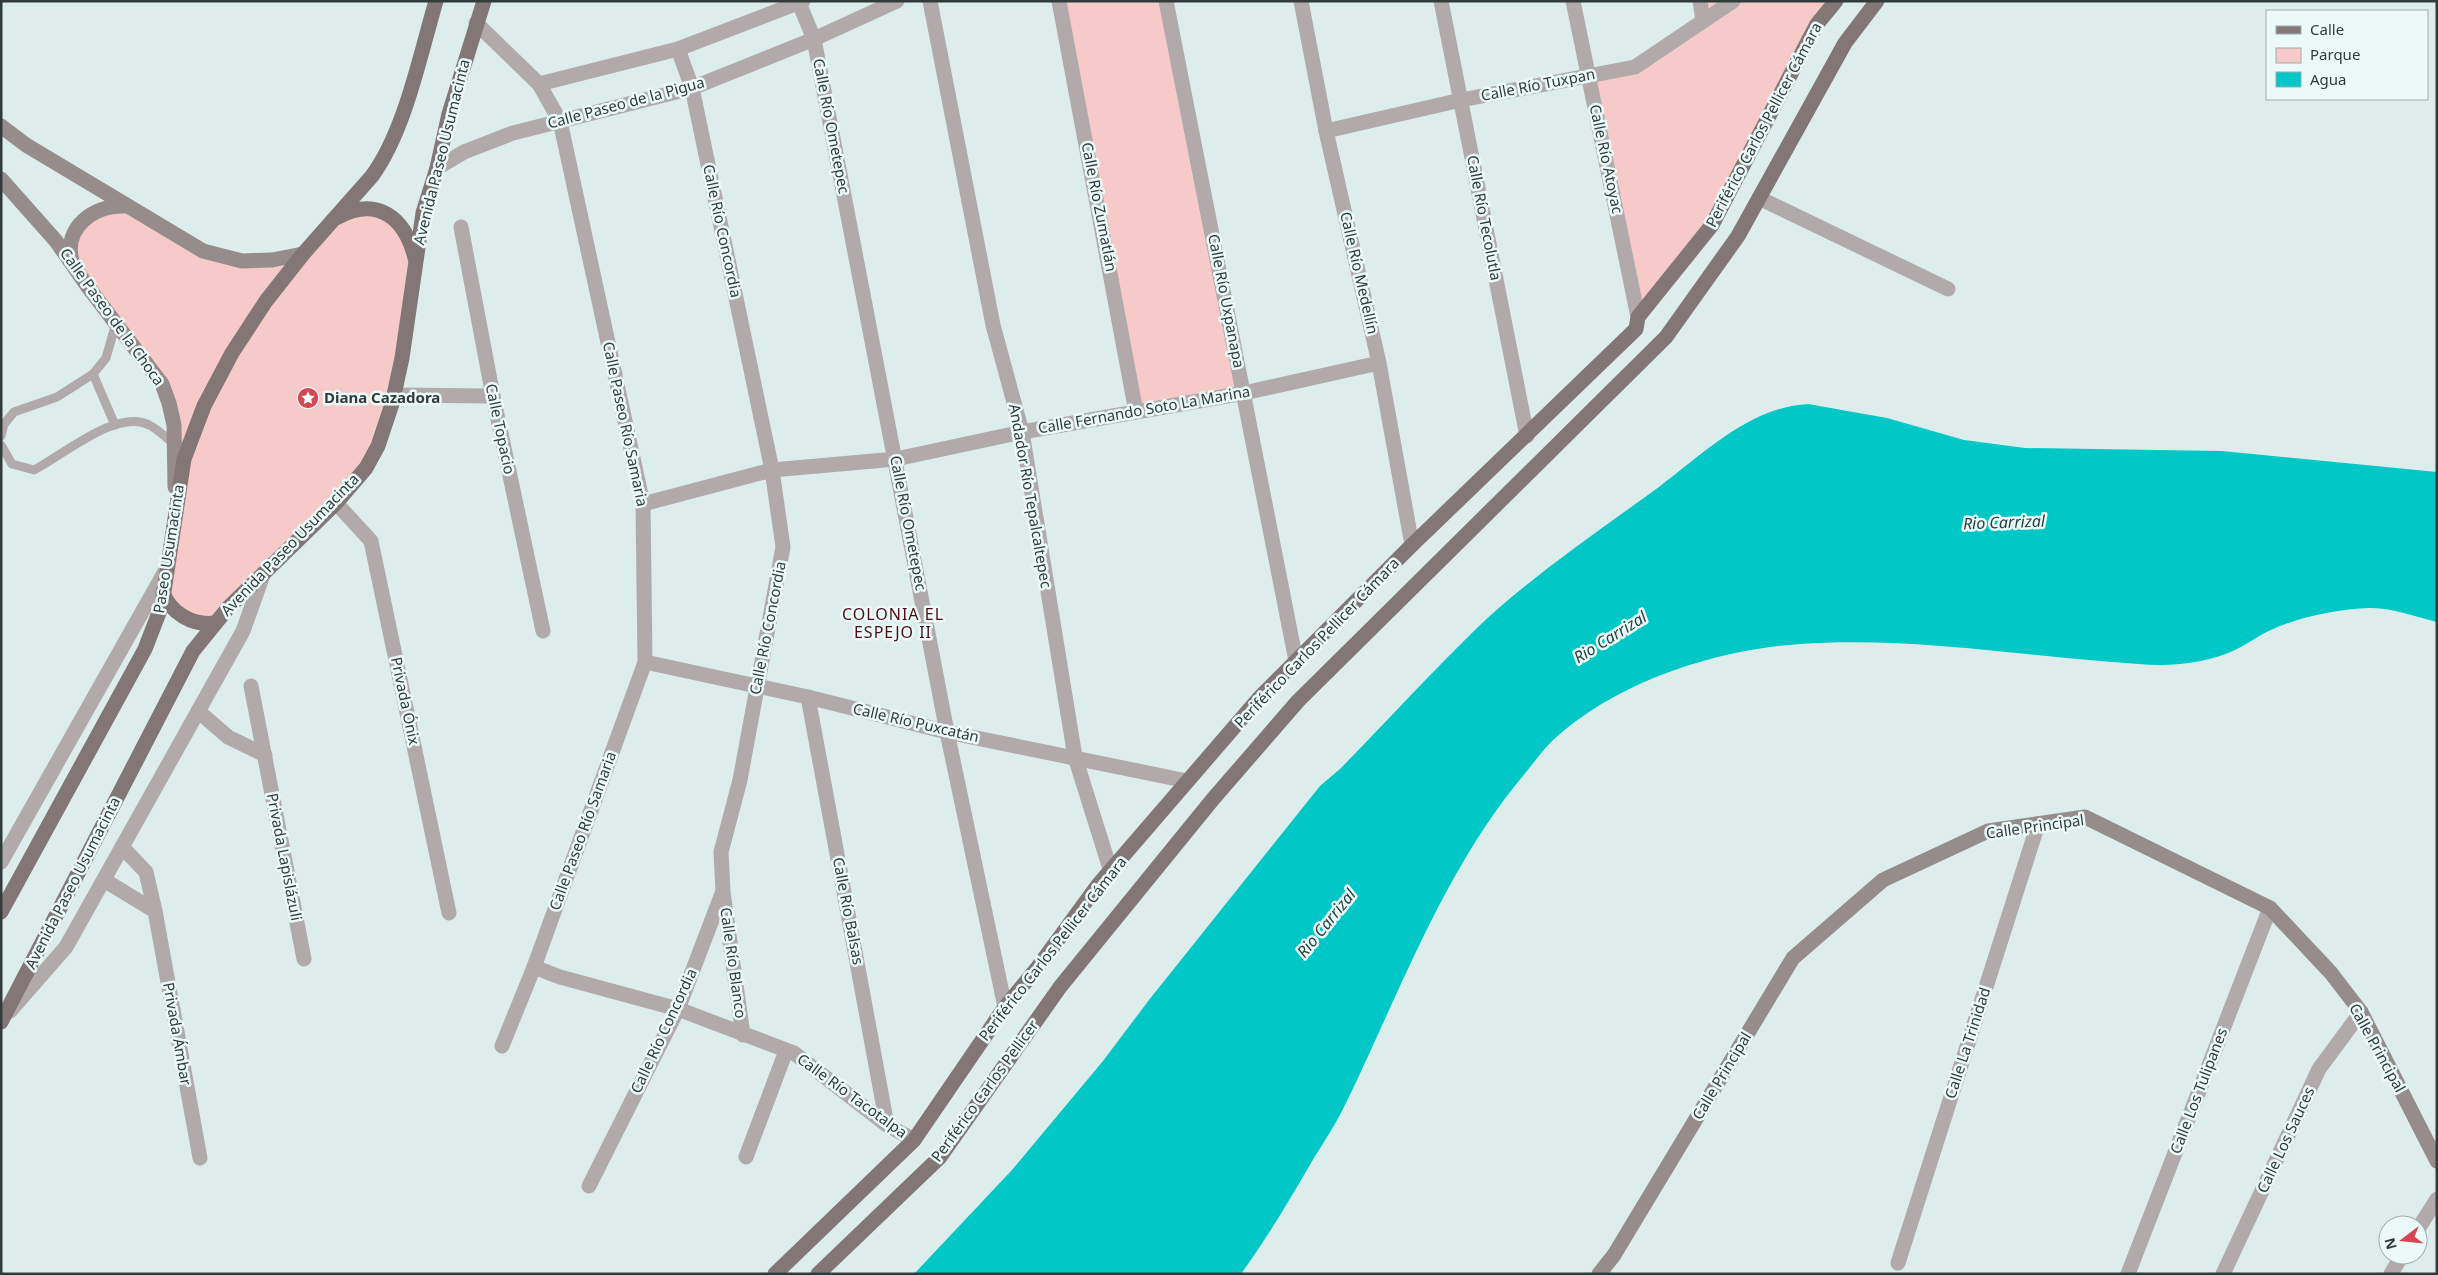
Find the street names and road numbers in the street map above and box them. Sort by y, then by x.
street label: Periférico Carlos Pellicer Cámara [1701,19,1826,230]
street label: Avenida Paseo Usumacinta [408,57,474,247]
street label: Calle Río Ometepec [809,57,855,195]
street label: Calle Río Tuxpan [1479,63,1597,105]
street label: Calle Paseo de la Pigua [545,71,706,133]
street label: Calle Río Atoyac [1586,102,1628,215]
street label: Calle Río Zumatlán [1078,140,1122,273]
street label: Calle Río Tecolutla [1463,154,1507,282]
street label: Calle Río Concordia [699,162,747,299]
street label: Calle Río Medellín [1336,210,1384,336]
street label: Calle Río Uxpanapa [1204,232,1250,369]
street label: Calle Paseo de la Choca [56,244,169,389]
street label: Calle Paseo Río Samaria [599,340,653,508]
street label: Calle Fernando Soto La Marina [1036,380,1252,438]
street label: Calle Topacio [482,382,520,476]
street label: Andador Río Tepalcaltepec [1005,402,1057,589]
street label: Calle Río Ometepec [886,454,932,592]
street label: Avenida Paseo Usumacinta [216,469,363,620]
street label: Paseo Usumacinta [148,483,188,615]
street label: Periférico Carlos Pellicer Cámara [1230,553,1403,732]
street label: Calle Río Concordia [744,559,790,696]
street label: Privada Ónix [387,655,425,747]
street label: Calle Río Puxcatán [851,698,981,746]
street label: Calle Paseo Río Samaria [544,748,620,913]
street label: Privada Lapislázuli [263,791,307,922]
street label: Avenida Paseo Usumacinta [20,793,124,972]
street label: Calle Principal [1984,809,2085,843]
street label: Periférico Carlos Pellicer Cámara [974,852,1131,1045]
street label: Calle Río Balsas [829,855,869,966]
street label: Calle Río Blanco [716,906,752,1020]
street label: Calle Río Concordia [625,965,701,1096]
street label: Privada Ámbar [159,981,197,1087]
street label: Calle La Trinidad [1940,985,1994,1101]
street label: Calle Principal [2345,999,2411,1096]
street label: Periférico Carlos Pellicer [926,1016,1042,1165]
street label: Calle Los Tulipanes [2165,1025,2231,1156]
street label: Calle Principal [1687,1028,1755,1123]
street label: Calle Río Tacotalpa [794,1048,912,1142]
street label: Calle Los Sauces [2252,1083,2318,1196]

